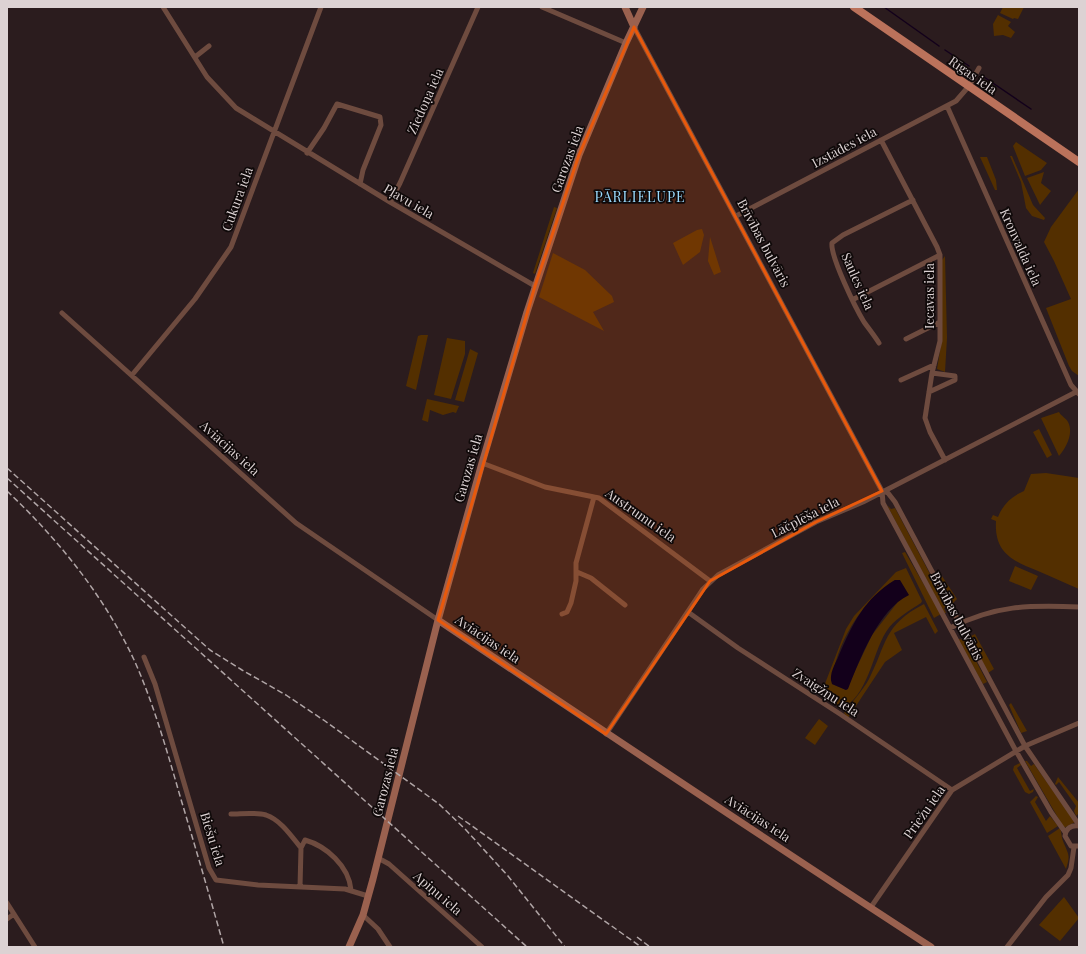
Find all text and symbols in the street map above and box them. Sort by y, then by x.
street label: Rīgas iela [946,52,1001,98]
street label: Ziedoņa iela [402,65,447,137]
street label: Garozas iela [546,122,587,195]
street label: Izstādes iela [808,122,880,171]
street label: Cukura iela [217,164,256,233]
street label: Pļavu iela [381,179,438,222]
district label: PĀRLIELUPE [594,187,686,206]
street label: Brīvības bulvāris [734,196,795,290]
street label: Kronvalda iela [997,205,1046,289]
street label: Saules iela [838,250,879,313]
street label: Iecavas iela [920,263,937,329]
street label: Aviācijas iela [196,416,264,479]
street label: Garozas iela [450,431,486,504]
street label: Austrumu iela [602,484,680,545]
street label: Lāčplēša iela [768,492,842,541]
street label: Brīvības bulvāris [927,569,988,663]
street label: Aviācijas iela [452,610,524,667]
street label: Zvaigžņu iela [790,664,863,720]
street label: Garozas iela [368,745,401,818]
street label: Priežu iela [899,781,948,842]
street label: Aviācijas iela [722,790,795,845]
street label: Biešu iela [197,810,230,868]
street label: Apiņu iela [410,866,466,919]

